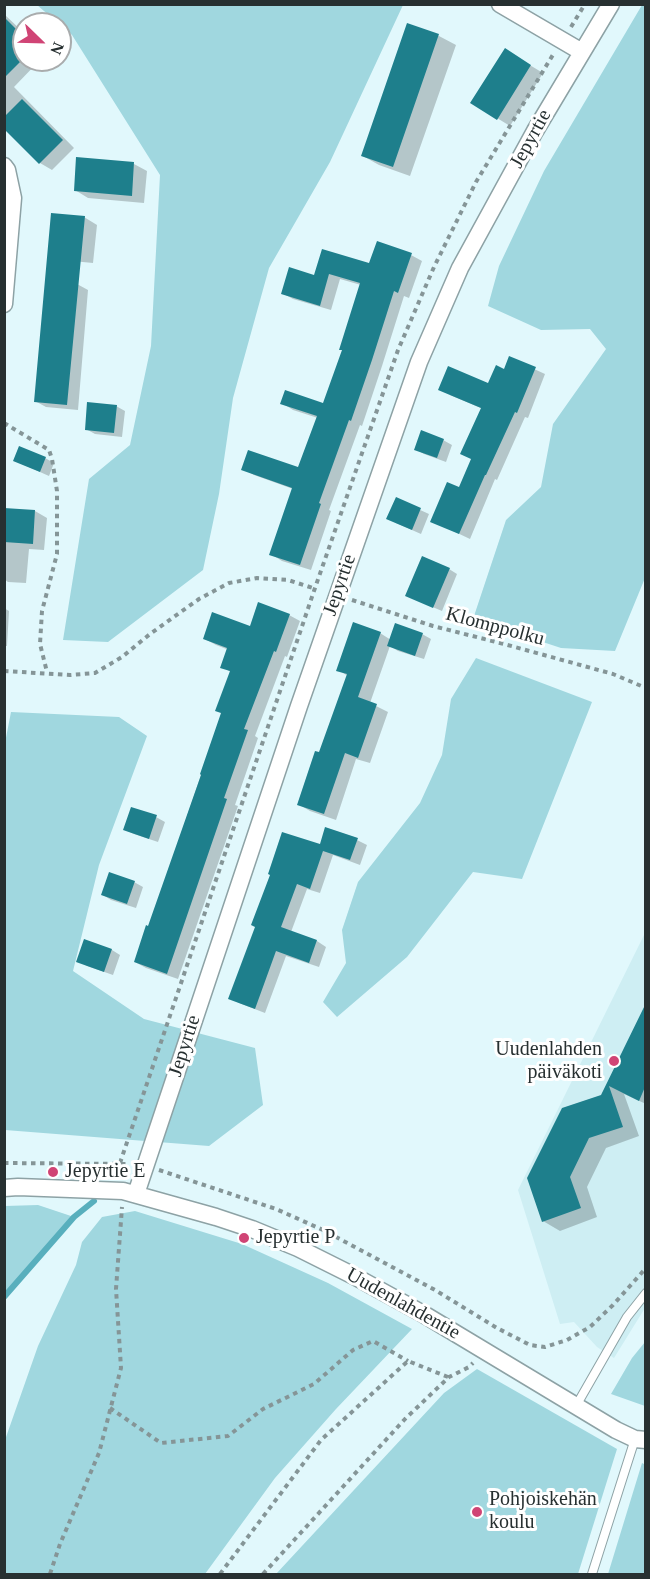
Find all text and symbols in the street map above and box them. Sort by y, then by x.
north arrow [12,12,72,72]
text: N [47,40,67,57]
street label: Jepyrtie [505,105,557,173]
street label: Jepyrtie [318,551,362,619]
street label: Klomppolku [443,602,547,652]
street label: Jepyrtie [164,1012,206,1080]
place label: Uudenlahden päiväkoti [495,1038,602,1085]
marker: Uudenlahden päiväkoti [607,1054,621,1068]
place label: Jepyrtie E [65,1160,146,1184]
marker: Jepyrtie E [46,1165,60,1179]
place label: Jepyrtie P [256,1226,335,1250]
marker: Jepyrtie P [237,1231,251,1245]
street label: Uudenlahdentie [342,1263,464,1345]
place label: Pohjoiskehän koulu [489,1488,597,1535]
marker: Pohjoiskehän koulu [470,1505,484,1519]

